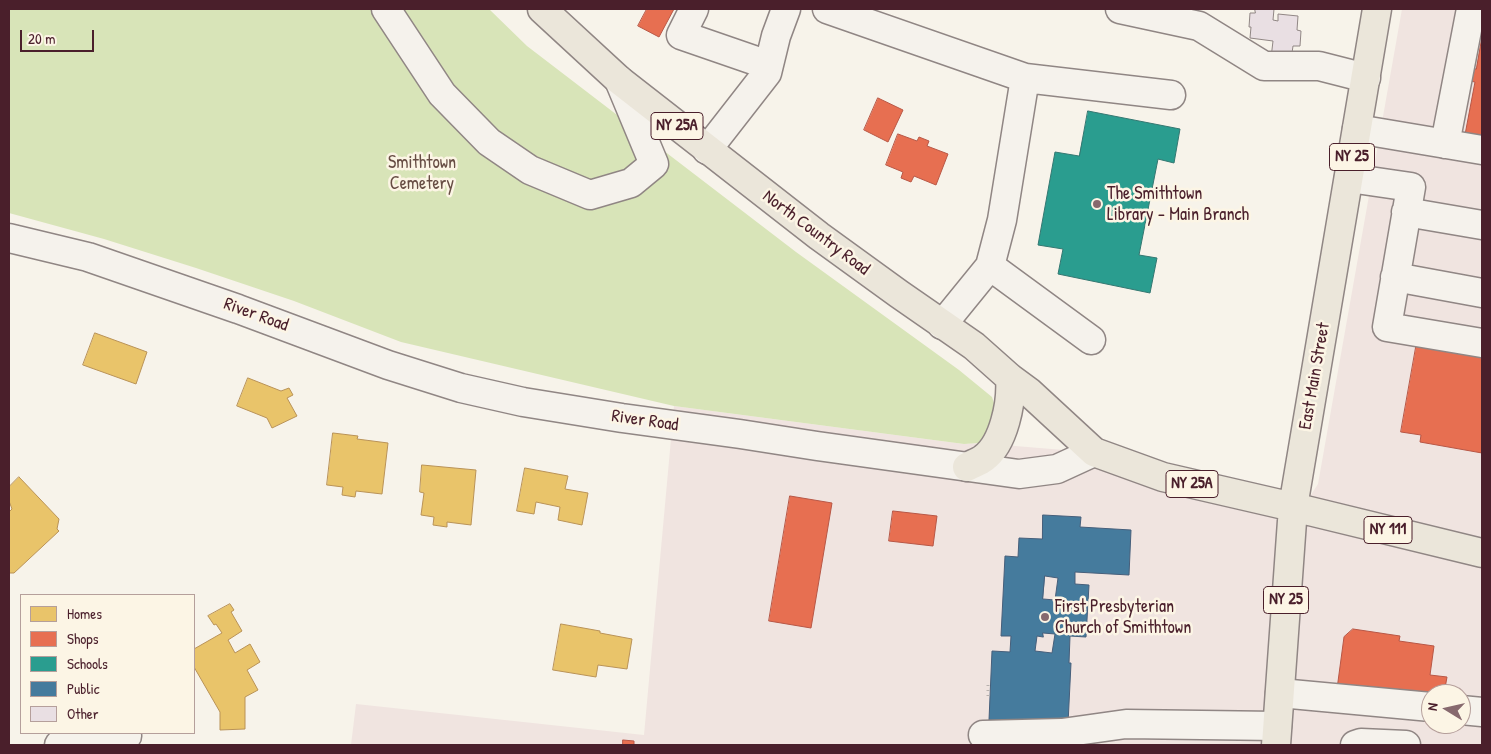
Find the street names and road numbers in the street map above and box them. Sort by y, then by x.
road number: NY 25A [651,112,703,140]
road number: NY 25 [1330,144,1374,170]
street label: North Country Road [758,186,874,280]
street label: River Road [221,293,291,337]
street label: East Main Street [1295,321,1335,431]
street label: River Road [610,406,680,436]
road number: NY 25A [1166,470,1218,498]
road number: NY 111 [1364,516,1412,544]
road number: NY 25 [1264,586,1308,614]

